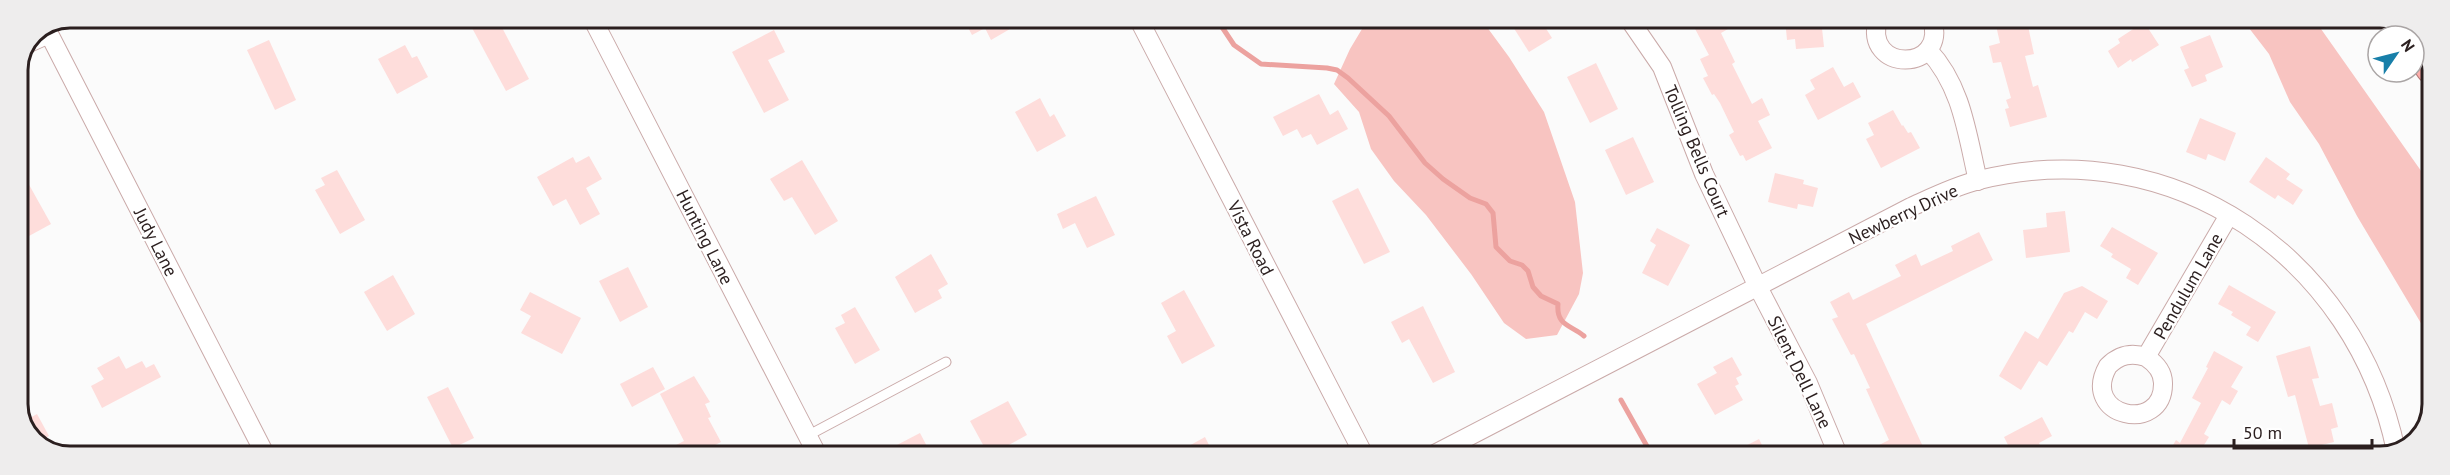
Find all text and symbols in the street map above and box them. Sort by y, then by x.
north arrow [2366,24,2426,84]
text: N [2397,35,2419,55]
street label: Tolling Bells Court [1659,81,1735,221]
street label: Newberry Drive [1845,179,1961,249]
street label: Hunting Lane [671,186,739,288]
street label: Vista Road [1222,196,1280,279]
street label: Judy Lane [128,203,183,280]
street label: Pendulum Lane [2148,229,2228,343]
street label: Silent Dell Lane [1763,312,1837,432]
scale bar [2234,412,2372,450]
text: 50 m [2243,421,2282,444]

